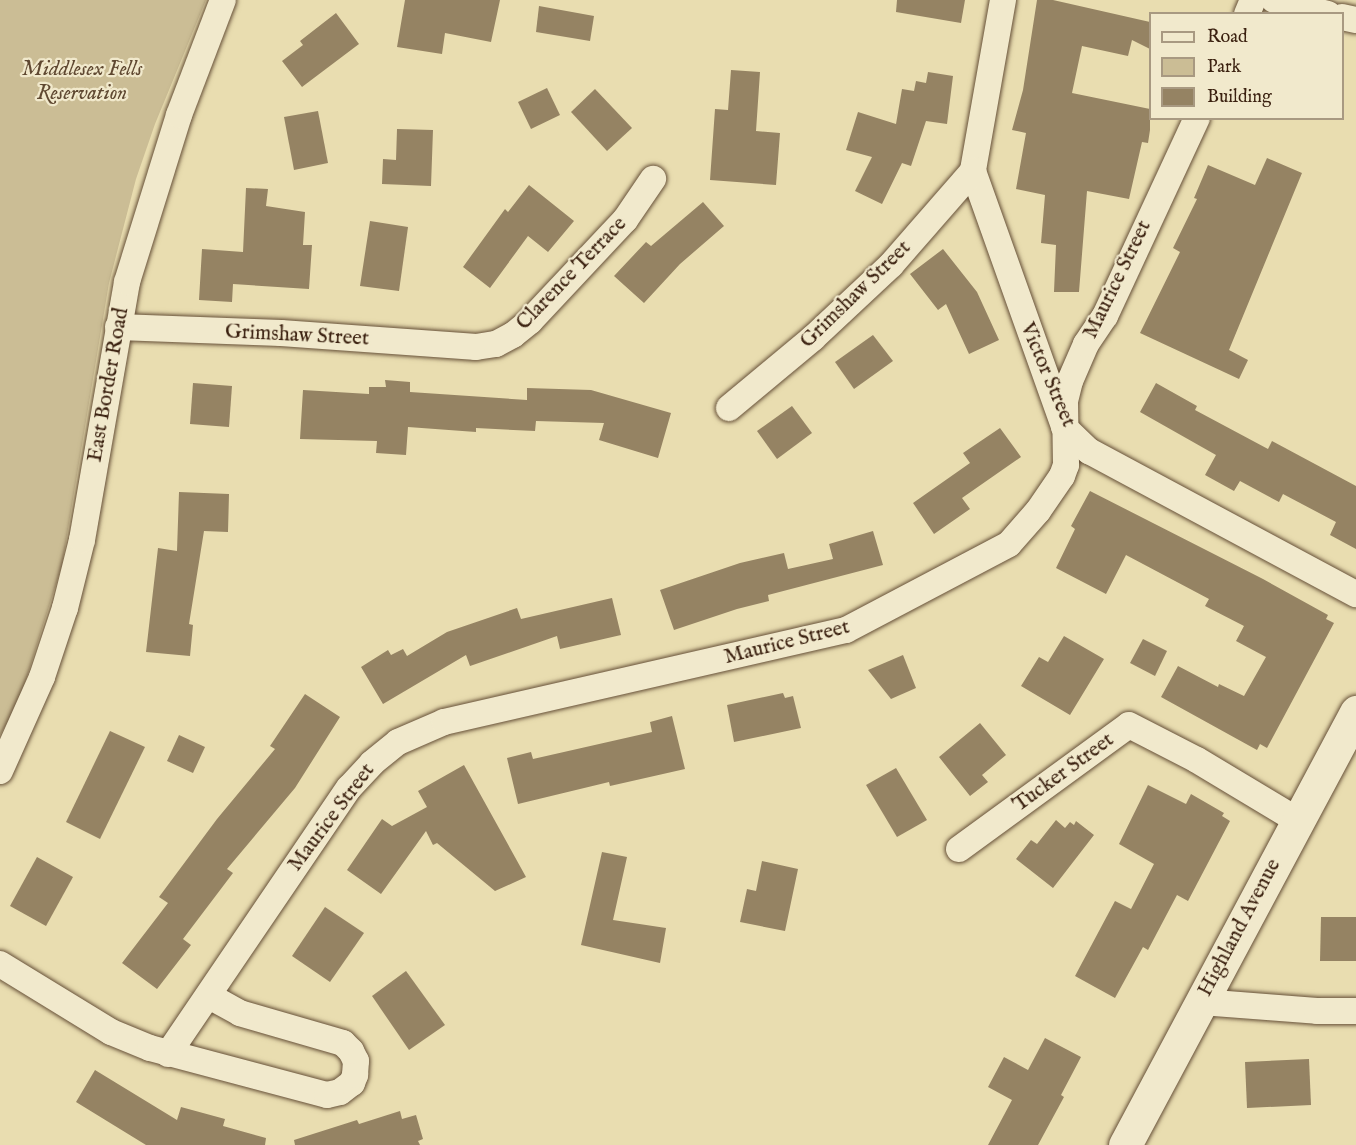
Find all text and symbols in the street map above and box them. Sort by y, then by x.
legend [1149,12,1344,120]
text: Road [1207,26,1248,49]
text: Park [1207,56,1241,79]
park label: Middlesex Fells Reservation [22,57,142,107]
text: Building [1207,86,1272,109]
street label: Clarence Terrace [512,212,632,336]
street label: Maurice Street [1079,217,1157,343]
street label: Grimshaw Street [795,236,917,354]
street label: East Border Road [83,306,135,464]
street label: Victor Street [1014,319,1080,431]
street label: Grimshaw Street [224,320,370,352]
street label: Maurice Street [722,615,852,671]
street label: Tucker Street [1009,728,1119,818]
street label: Maurice Street [283,759,381,877]
street label: Highland Avenue [1193,855,1287,1001]

